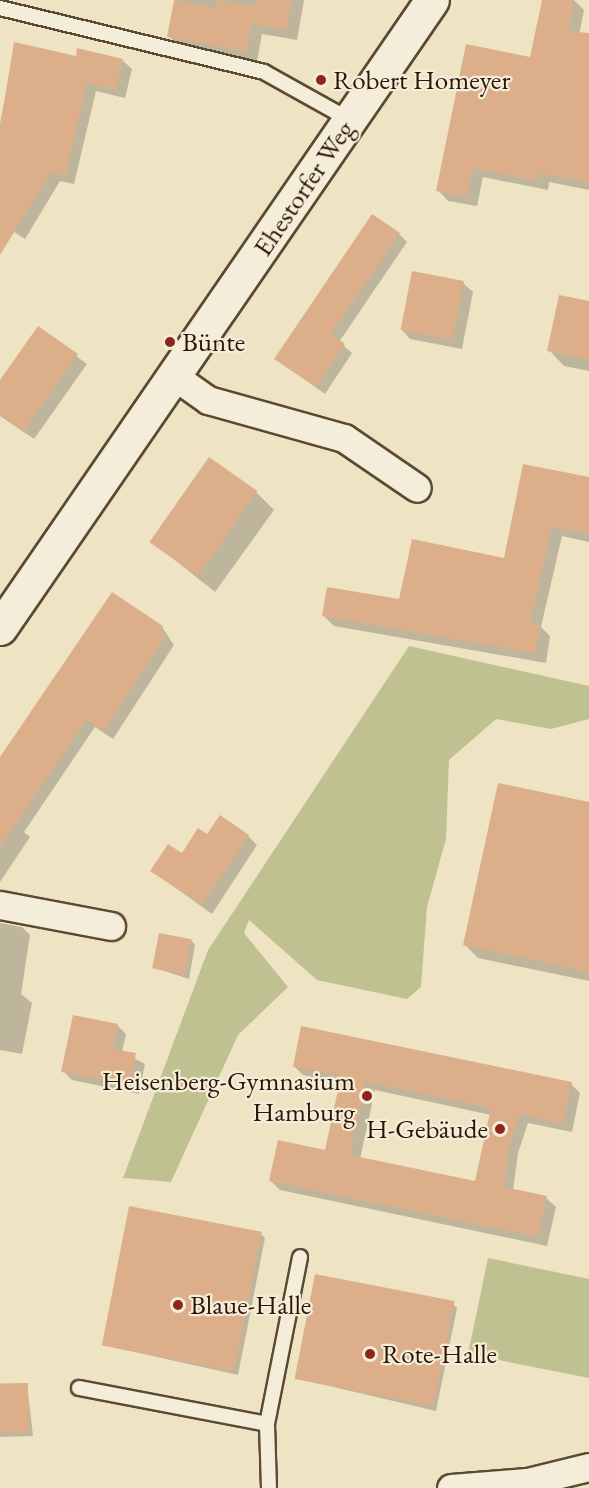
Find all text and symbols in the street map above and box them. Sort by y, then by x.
place label: Robert Homeyer [333,64,510,96]
marker: Robert Homeyer [314,73,328,87]
street label: Ehestorfer Weg [246,114,360,262]
place label: Bünte [182,326,245,358]
marker: Bünte [163,335,177,349]
place label: Heisenberg-Gymnasium Hamburg [102,1064,355,1127]
marker: Heisenberg-Gymnasium Hamburg [360,1089,374,1103]
place label: H-Gebäude [366,1113,488,1145]
marker: H-Gebäude [493,1122,507,1136]
place label: Blaue-Halle [190,1289,311,1321]
marker: Blaue-Halle [171,1298,185,1312]
place label: Rote-Halle [382,1338,497,1370]
marker: Rote-Halle [363,1347,377,1361]

